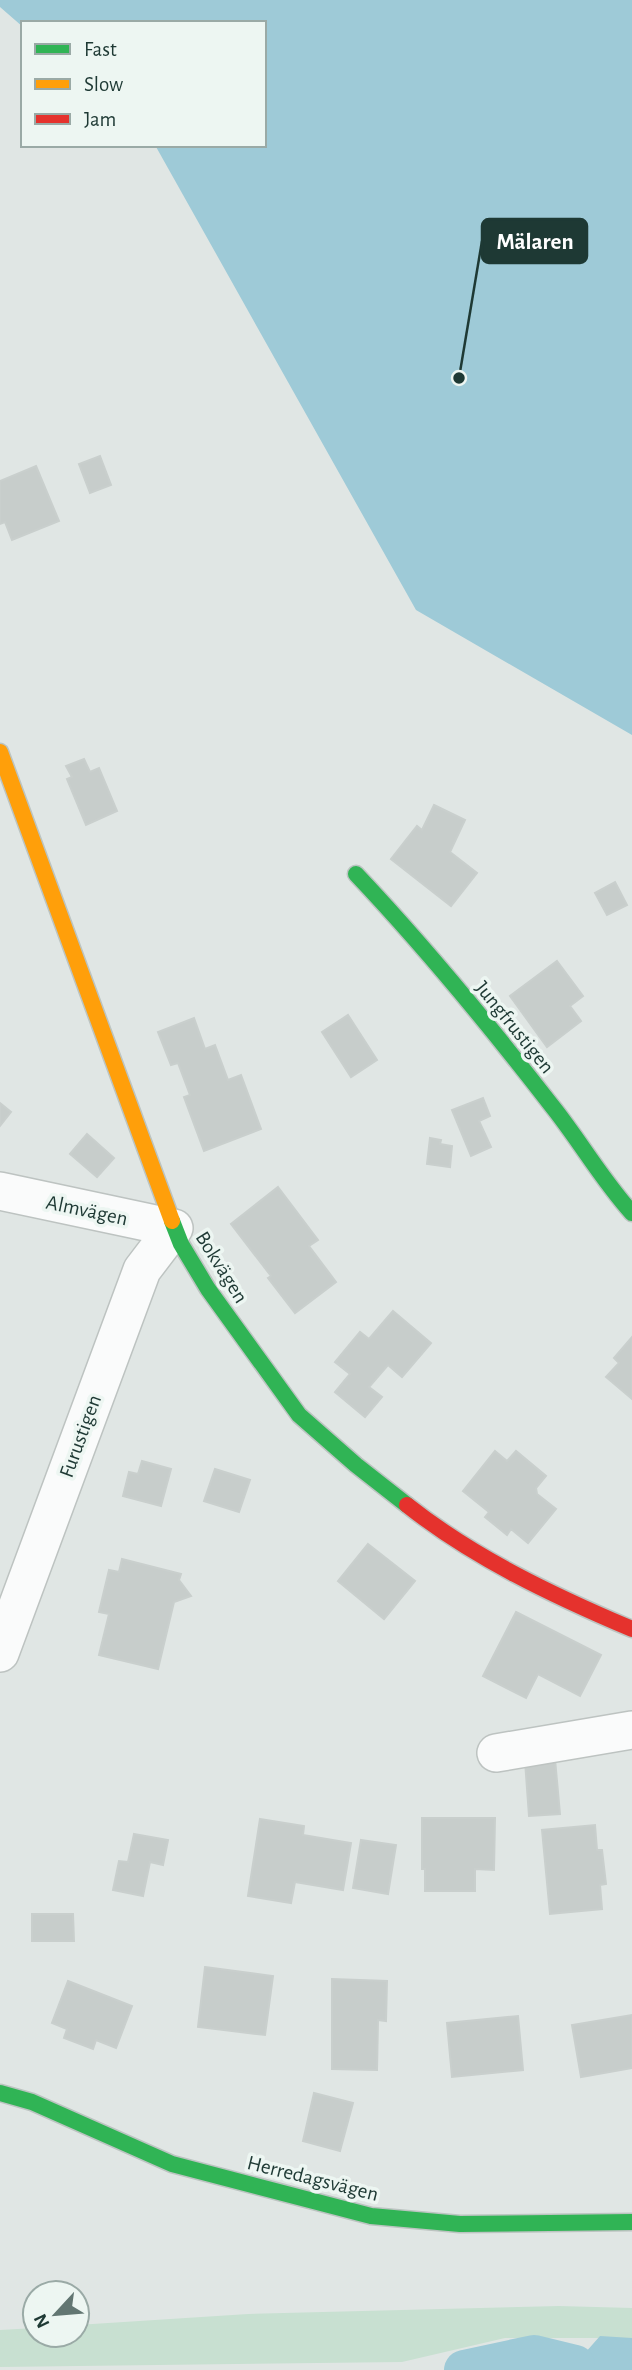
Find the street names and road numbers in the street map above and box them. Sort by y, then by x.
street label: Jungfrustigen [471,977,558,1077]
street label: Almvägen [44,1192,130,1229]
street label: Bokvägen [191,1228,252,1307]
street label: Furustigen [56,1392,105,1480]
street label: Herredagsvägen [245,2152,381,2205]

